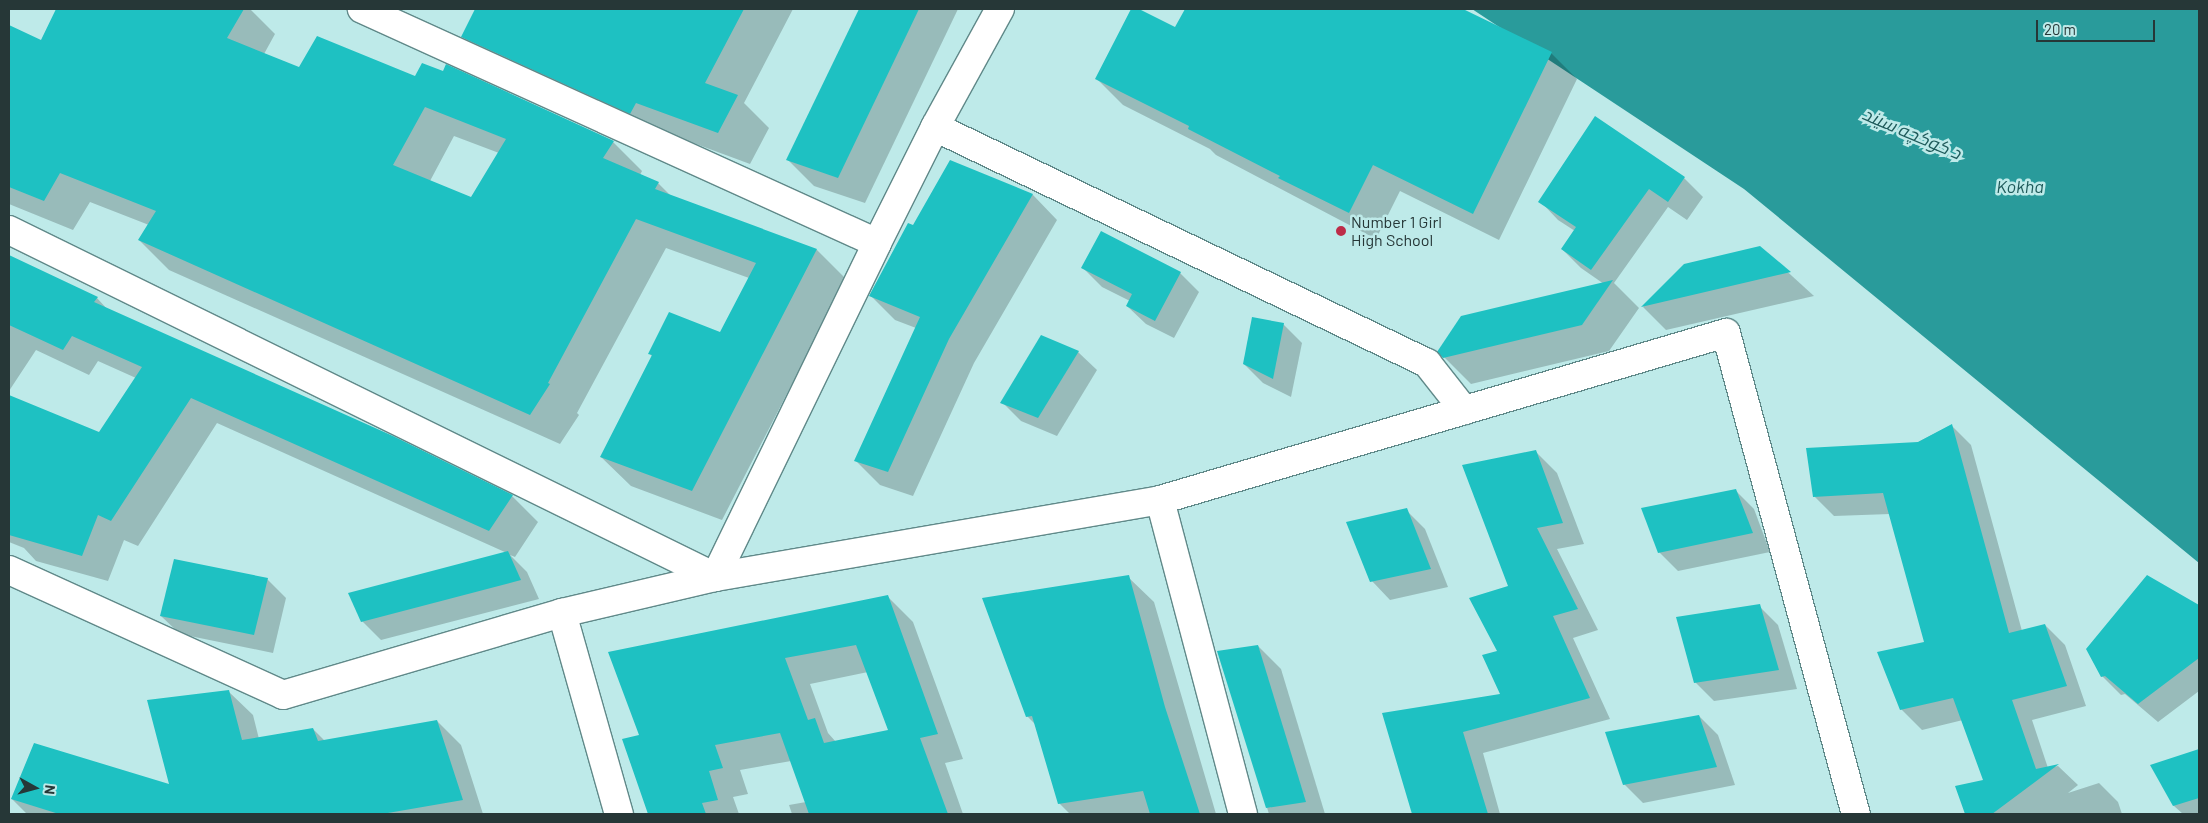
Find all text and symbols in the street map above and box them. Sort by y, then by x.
scale bar [2038,10,2157,42]
text: 20 m [2044,20,2076,38]
water label: د کوکچه سیند [1859,103,1965,163]
water label: Kokha [1996,175,2044,197]
place label: Number 1 Girl High School [1351,212,1442,250]
marker: Number 1 Girl High School [1335,225,1347,237]
north arrow [10,763,60,813]
text: N [41,784,59,796]

